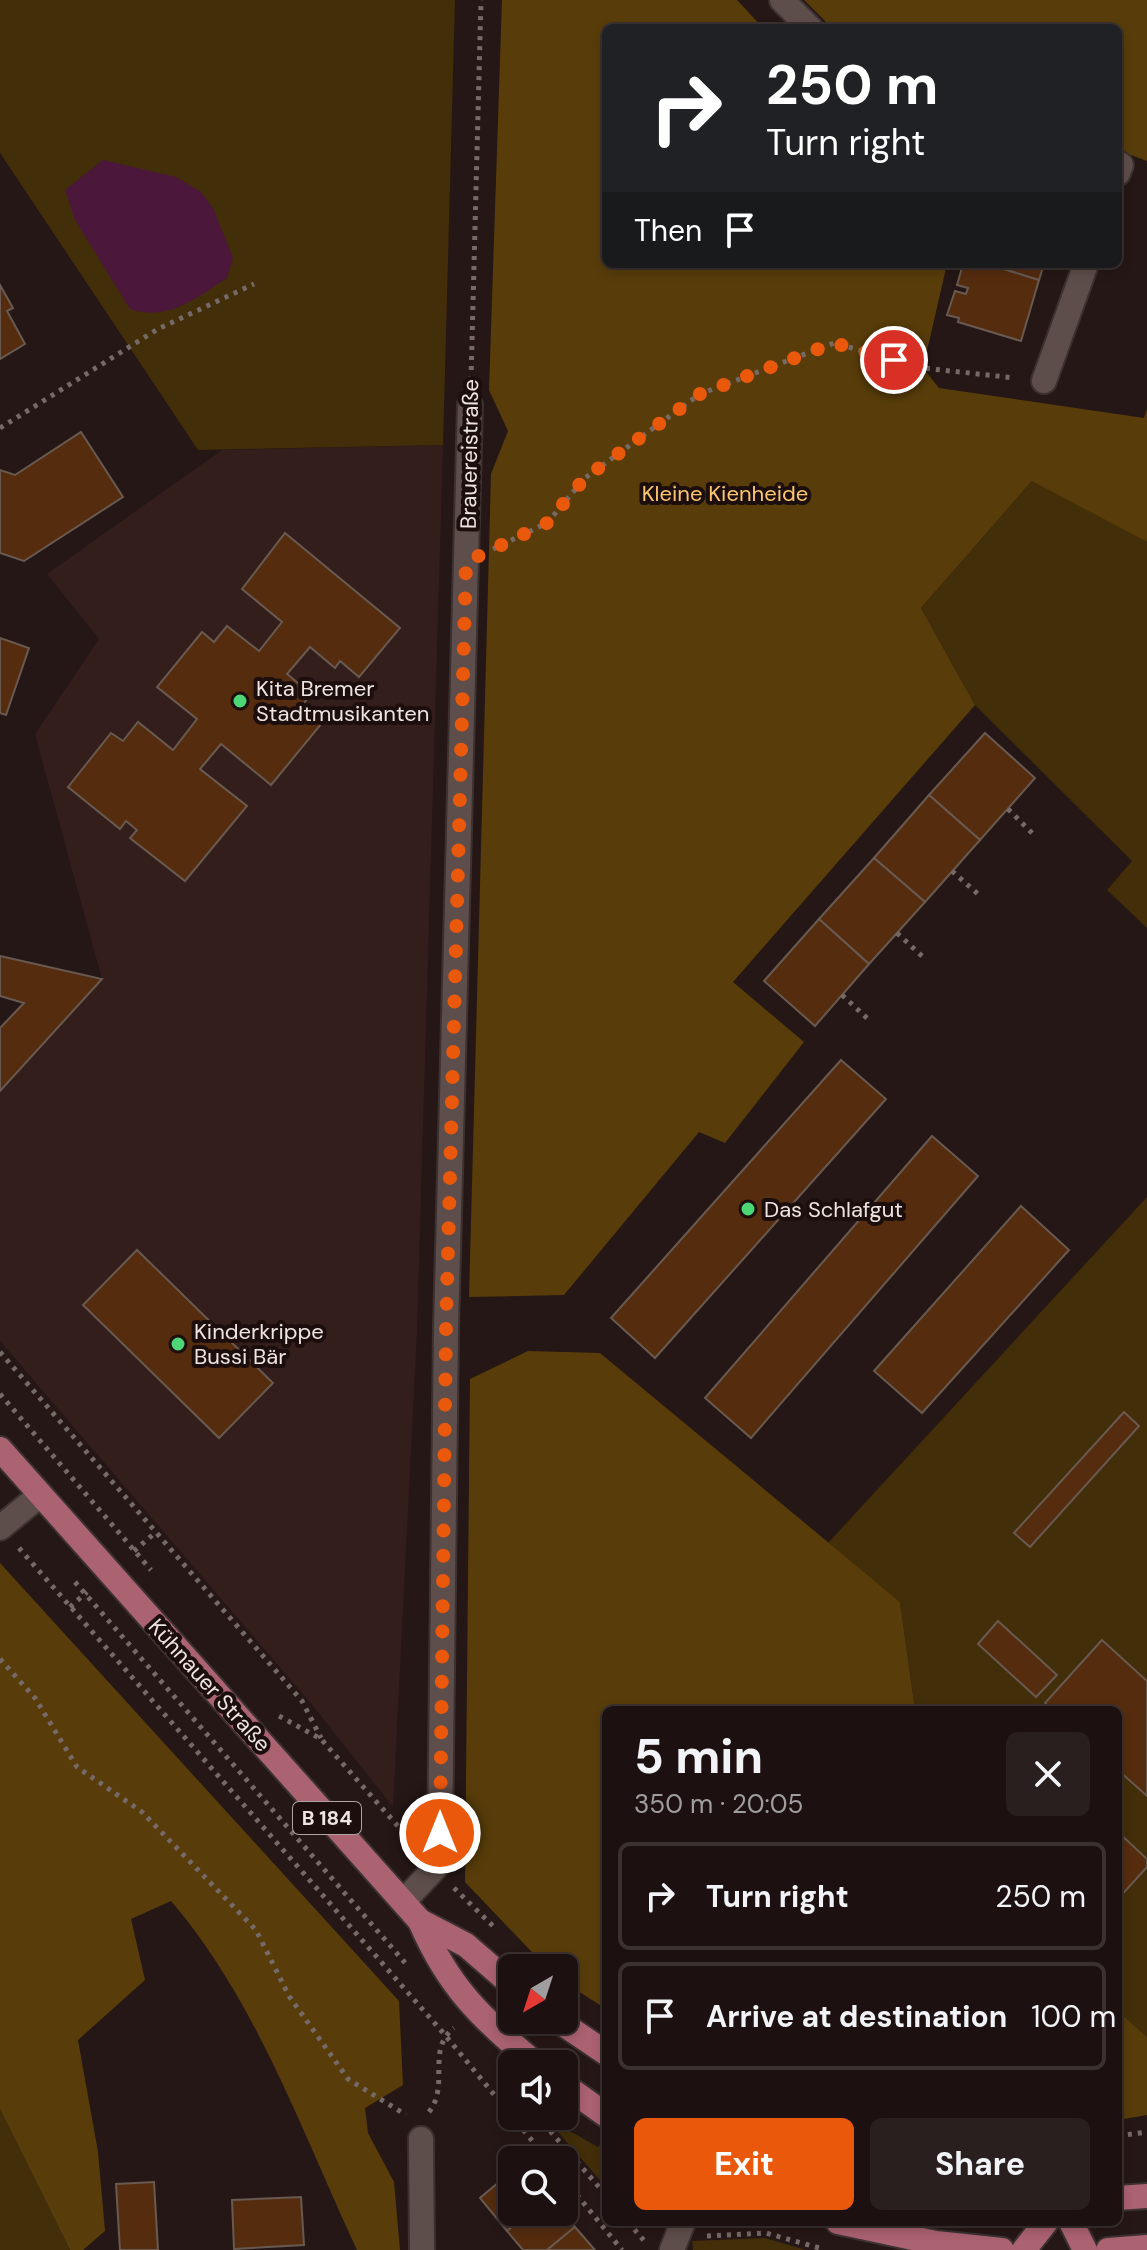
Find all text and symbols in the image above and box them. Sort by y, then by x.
text: 250 m [766,48,938,121]
icon: right [634,56,738,160]
text: Turn right [766,119,925,166]
icon: arrive [718,208,762,252]
text: Then [634,211,702,250]
pin [860,326,928,394]
icon: arrive [872,338,916,382]
street label: Brauereistraße [454,379,485,529]
park label: Kleine Kienheide [642,479,808,508]
place label: Kita Bremer Stadtmusikanten [256,674,429,728]
marker: Kita Bremer Stadtmusikanten [231,692,249,710]
place label: Das Schlafgut [764,1195,903,1224]
marker: Das Schlafgut [739,1200,757,1218]
place label: Kinderkrippe Bussi Bär [194,1317,324,1371]
marker: Kinderkrippe Bussi Bär [169,1335,187,1353]
street label: Kühnauer Straße [142,1613,277,1758]
text: 5 min [634,1725,763,1788]
button: close [1006,1732,1090,1816]
text: 350 m · 20:05 [634,1787,803,1821]
position arrow [398,1791,482,1875]
road number: B 184 [293,1802,361,1834]
icon: right [638,1874,682,1918]
text: Turn right [706,1877,849,1916]
text: 250 m [995,1877,1086,1916]
north arrow [498,1954,578,2034]
map controls [498,1954,578,2226]
icon: arrive [638,1994,682,2038]
text: Arrive at destination [706,1997,1007,2036]
text: 100 m [1031,1997,1116,2036]
button: sound [498,2050,578,2130]
button: Exit [634,2118,854,2210]
button: Share [870,2118,1090,2210]
button: search [498,2146,578,2226]

